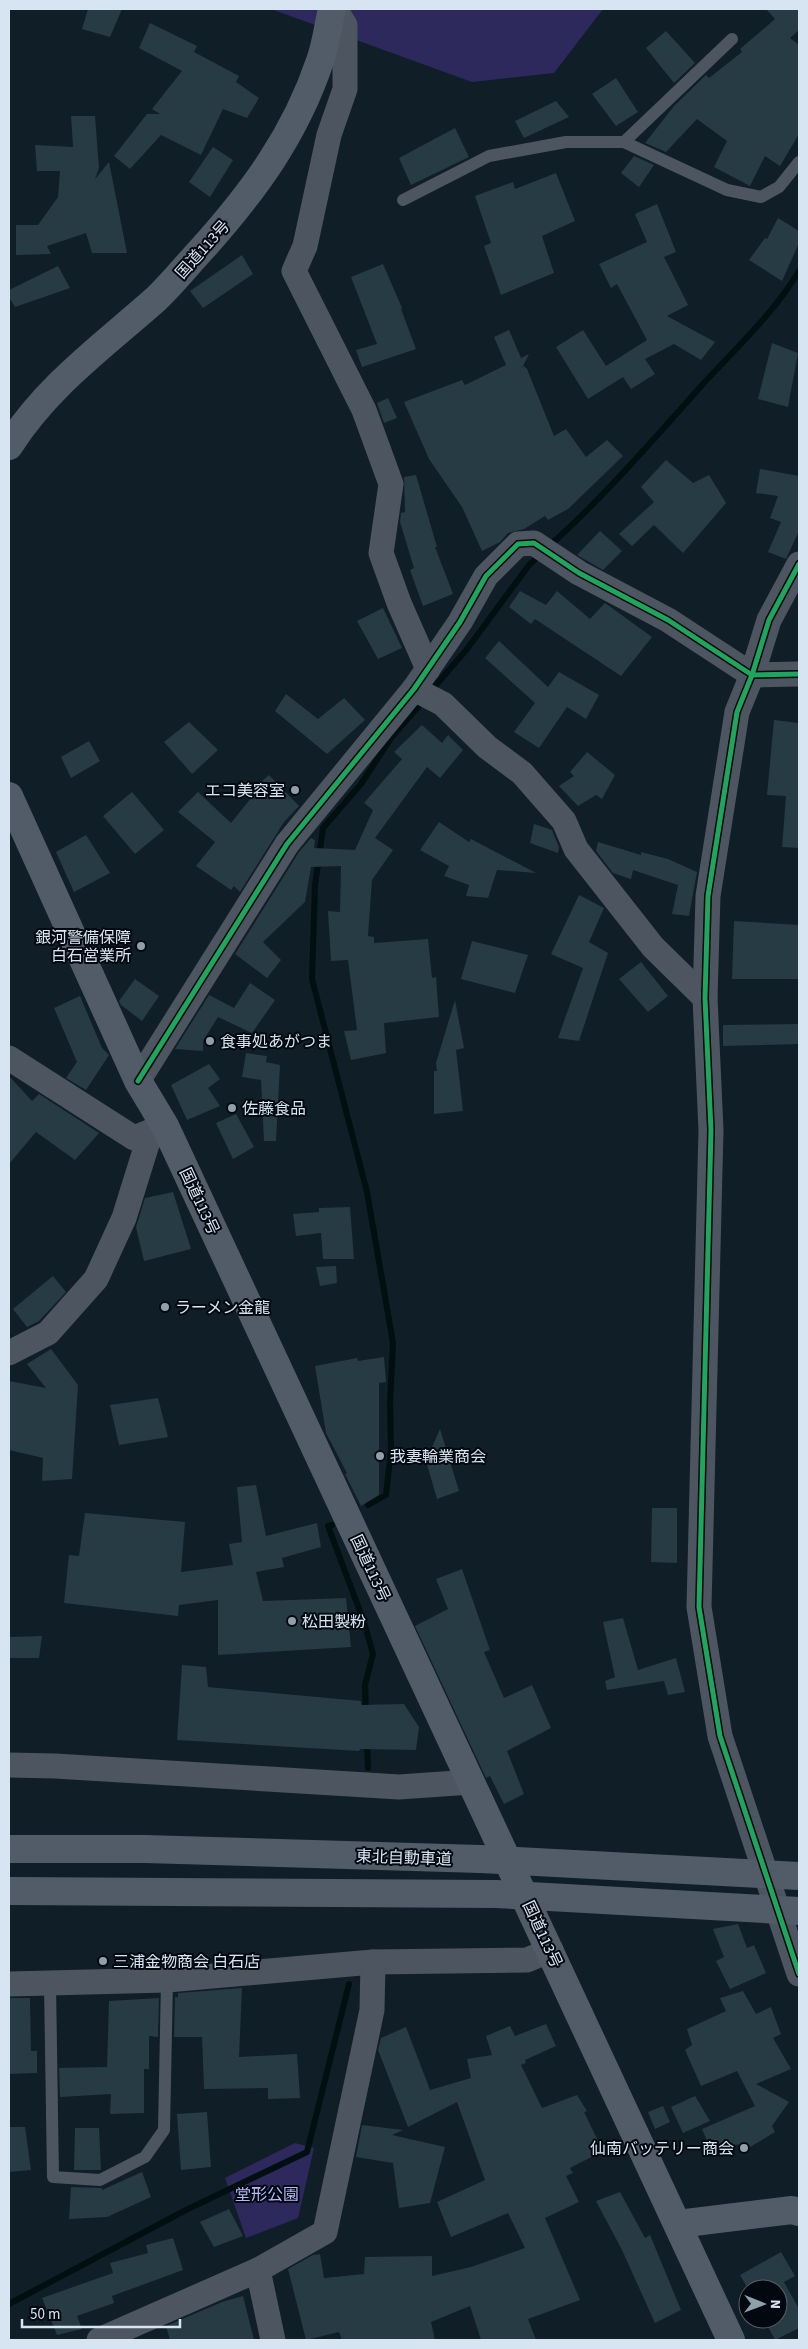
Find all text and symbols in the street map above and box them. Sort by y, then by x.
street label: 国道113号 [171,216,235,284]
place label: エコ美容室 [205,780,285,802]
marker: エコ美容室 [289,784,301,796]
place label: 銀河警備保障 白石営業所 [35,927,131,967]
marker: 銀河警備保障 白石営業所 [135,940,147,952]
place label: 食事処あがつま [220,1031,332,1053]
marker: 食事処あがつま [204,1035,216,1047]
place label: 佐藤食品 [242,1098,306,1120]
marker: 佐藤食品 [226,1102,238,1114]
street label: 国道113号 [174,1164,224,1239]
place label: ラーメン金龍 [175,1297,270,1319]
marker: ラーメン金龍 [159,1301,171,1313]
place label: 我妻輪業商会 [390,1446,486,1468]
marker: 我妻輪業商会 [374,1450,386,1462]
street label: 国道113号 [345,1531,395,1606]
place label: 松田製粉 [302,1611,366,1633]
marker: 松田製粉 [286,1615,298,1627]
street label: 東北自動車道 [356,1845,452,1871]
street label: 国道113号 [517,1897,567,1972]
place label: 三浦金物商会 白石店 [113,1951,260,1973]
marker: 三浦金物商会 白石店 [97,1955,109,1967]
place label: 仙南バッテリー商会 [590,2138,734,2160]
marker: 仙南バッテリー商会 [738,2142,750,2154]
park label: 堂形公園 [235,2184,299,2206]
north arrow [738,2279,788,2329]
scale bar [22,2296,180,2328]
text: N [765,2299,785,2309]
text: 50 m [30,2304,60,2325]

